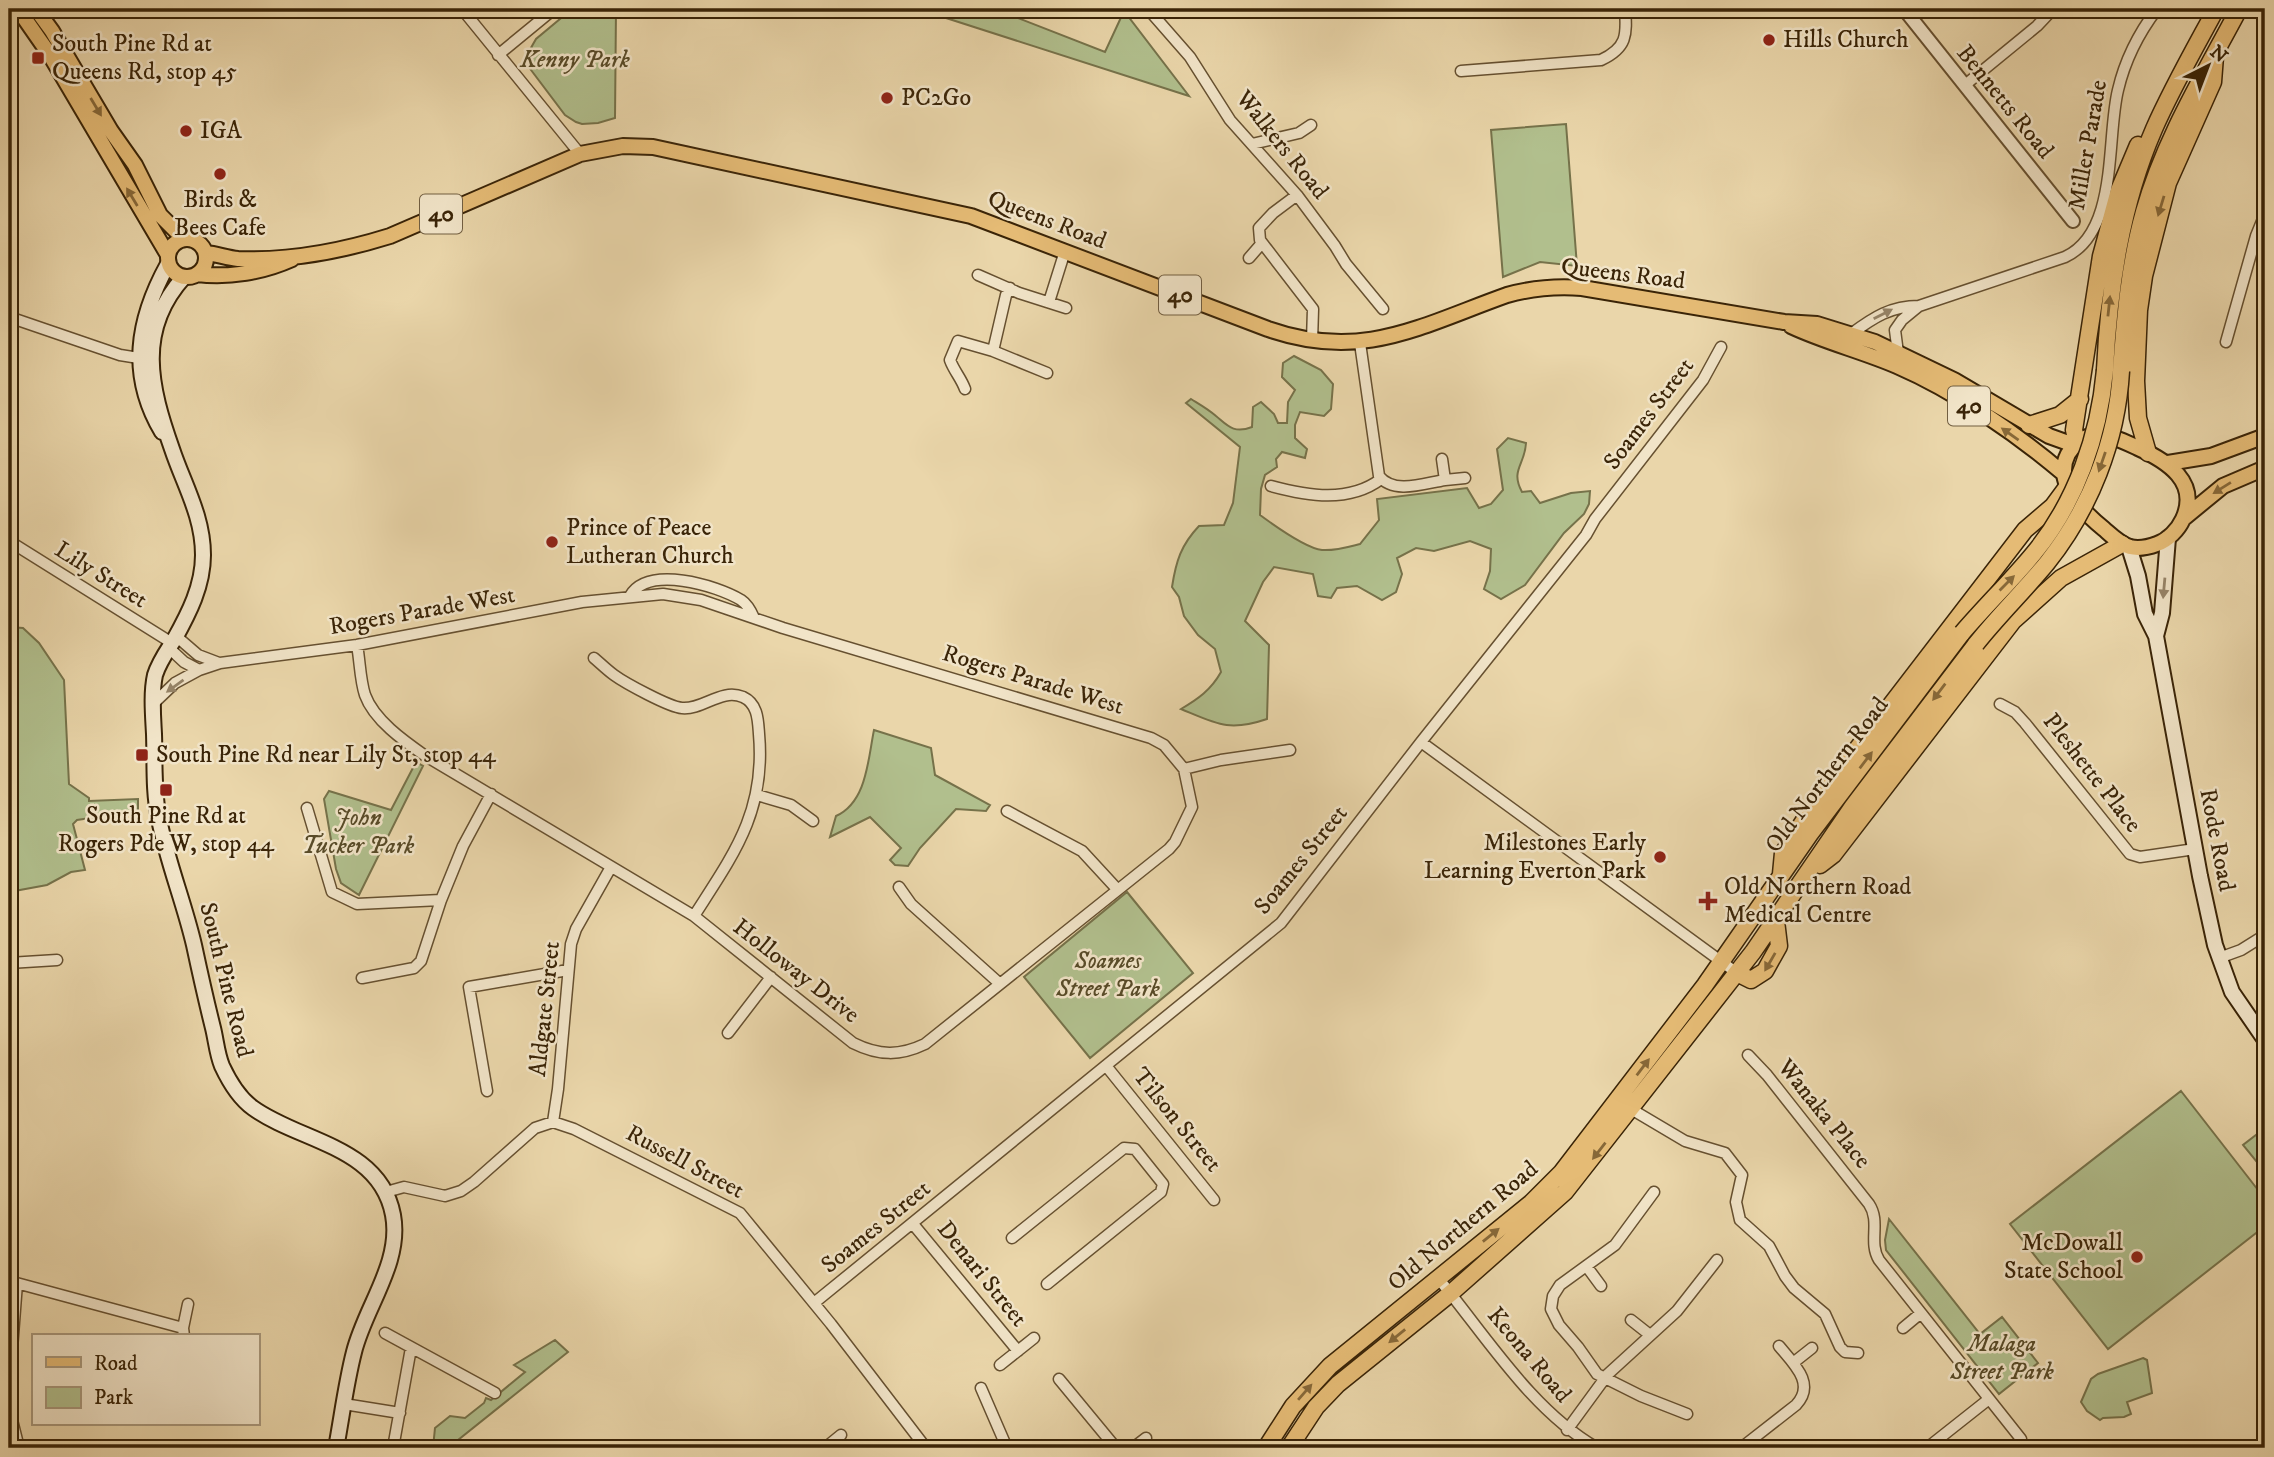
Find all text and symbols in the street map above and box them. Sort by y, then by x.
place label: Hills Church [1783,25,1909,55]
place label: South Pine Rd at Queens Rd, stop 45 [52,29,237,87]
marker: Hills Church [1761,32,1777,48]
north arrow [2172,32,2242,102]
street label: Bennetts Road [1950,39,2060,165]
text: N [2205,41,2232,69]
park label: Kenny Park [519,45,630,75]
marker: South Pine Rd at Queens Rd, stop 45 [30,50,46,66]
street label: Miller Parade [2062,78,2114,212]
place label: PC2Go [901,83,971,113]
street label: Walkers Road [1228,84,1335,206]
marker: PC2Go [879,90,895,106]
one-way arrow [90,98,103,117]
place label: IGA [200,116,242,146]
marker: IGA [178,123,194,139]
marker: Birds & Bees Cafe [212,166,228,182]
street label: Queens Road [983,184,1111,256]
place label: Birds & Bees Cafe [174,185,266,243]
one-way arrow [126,188,138,207]
road number: 40 [420,195,462,234]
one-way arrow [2155,195,2166,216]
street label: Queens Road [1559,252,1687,296]
road number: 40 [1159,276,1201,314]
one-way arrow [2104,295,2115,317]
one-way arrow [1873,308,1893,319]
street label: Soames Street [1597,352,1701,476]
road number: 40 [1948,386,1990,426]
one-way arrow [2001,427,2019,441]
one-way arrow [2096,451,2107,472]
one-way arrow [2212,482,2231,495]
place label: Prince of Peace Lutheran Church [566,513,734,571]
marker: Prince of Peace Lutheran Church [544,534,560,550]
street label: Lily Street [49,535,153,615]
one-way arrow [1999,574,2016,591]
one-way arrow [2158,577,2169,599]
street label: Rogers Parade West [327,580,517,642]
street label: Rogers Parade West [939,638,1128,722]
one-way arrow [166,678,184,692]
one-way arrow [1932,683,1946,701]
street label: Old Northern Road [1759,691,1895,859]
street label: Pleshette Place [2036,707,2148,839]
place label: South Pine Rd near Lily St, stop 44 [156,740,497,770]
marker: South Pine Rd near Lily St, stop 44 [134,747,150,763]
one-way arrow [1859,751,1873,769]
marker: South Pine Rd at Rogers Pde W, stop 44 [158,782,174,798]
street label: Rode Road [2192,786,2242,894]
street label: Soames Street [1248,799,1354,921]
place label: South Pine Rd at Rogers Pde W, stop 44 [58,801,275,859]
park label: John Tucker Park [302,803,414,861]
place label: Milestones Early Learning Everton Park [1424,828,1647,886]
marker: Milestones Early Learning Everton Park [1652,849,1668,865]
place label: Old Northern Road Medical Centre [1724,872,1911,930]
marker: Old Northern Road Medical Centre [1698,891,1718,911]
street label: South Pine Road [192,899,260,1061]
street label: Holloway Drive [727,912,865,1030]
street label: Aldgate Street [523,940,567,1078]
park label: Soames Street Park [1055,946,1160,1004]
one-way arrow [1764,952,1776,971]
street label: Wanaka Place [1770,1052,1877,1175]
one-way arrow [1636,1057,1650,1076]
street label: Tilson Street [1126,1062,1228,1178]
street label: Russell Street [621,1118,750,1206]
one-way arrow [1591,1141,1606,1159]
street label: Old Northern Road [1382,1154,1544,1298]
street label: Soames Street [815,1174,937,1280]
street label: Denari Street [930,1215,1034,1333]
one-way arrow [1482,1227,1500,1242]
place label: McDowall State School [2004,1228,2124,1286]
marker: McDowall State School [2129,1249,2145,1265]
street label: Keona Road [1480,1301,1578,1409]
one-way arrow [1389,1328,1407,1343]
park label: Malaga Street Park [1949,1329,2054,1387]
legend [32,1334,259,1426]
text: Road [94,1351,138,1377]
one-way arrow [1297,1383,1313,1401]
text: Park [94,1385,134,1411]

